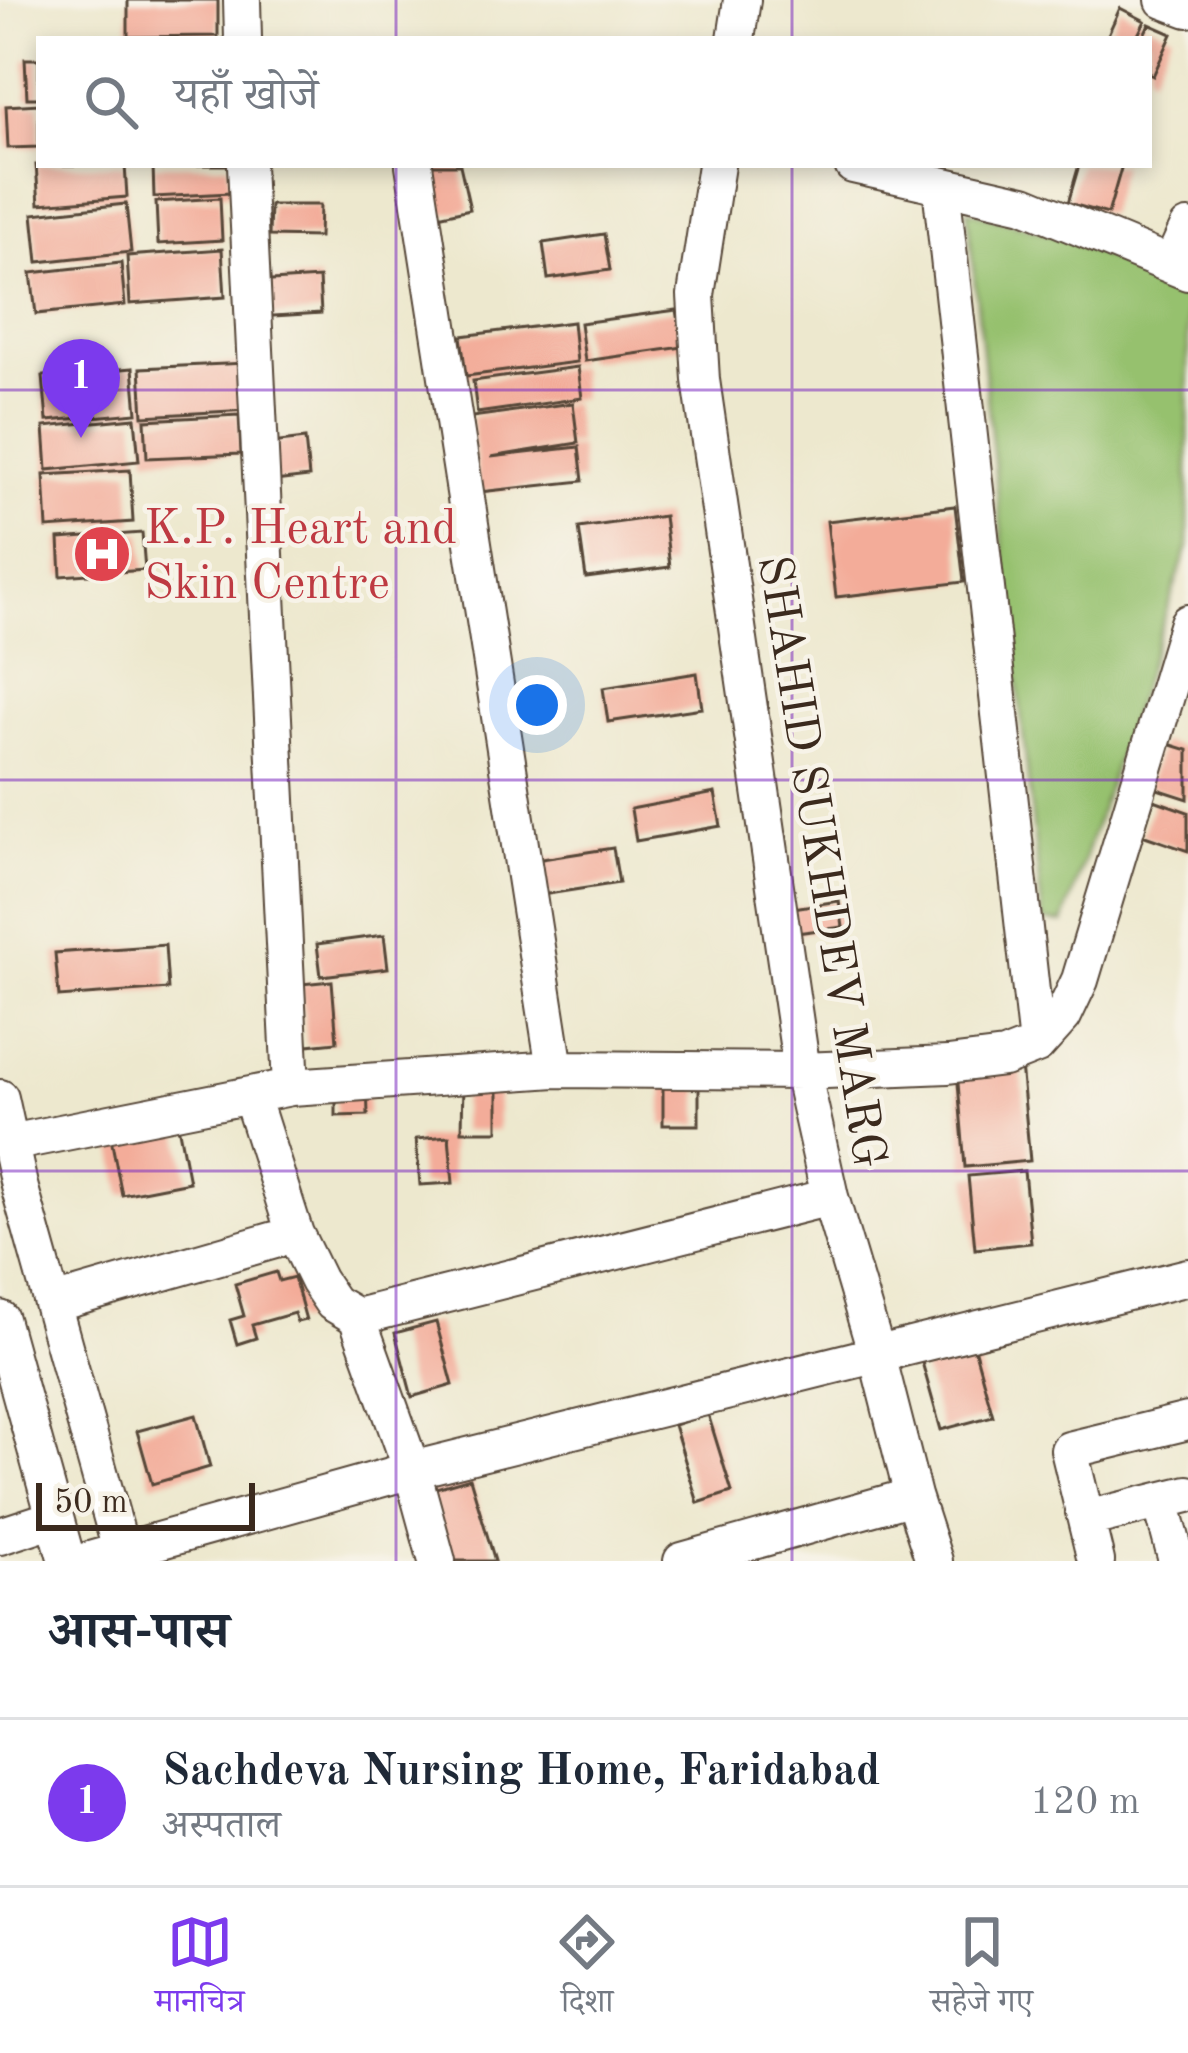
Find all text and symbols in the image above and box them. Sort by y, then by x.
search box [36,36,1152,168]
icon: search [78,69,144,135]
text: यहाँ खोजें [174,75,318,120]
pin: 1 [42,339,120,438]
place label: K.P. Heart and Skin Centre [144,506,457,609]
hospital icon: K.P. Heart and Skin Centre [71,523,133,585]
street label: SHAHID SUKHDEV MARG [748,552,892,1171]
your location [507,675,567,735]
scale bar [36,1477,255,1530]
text: 50 m [54,1487,128,1520]
text: आस-पास [48,1608,229,1659]
text: Sachdeva Nursing Home, Faridabad [162,1750,880,1795]
text: 1 [76,1783,98,1822]
text: 120 m [1030,1783,1140,1822]
text: अस्पताल [162,1807,281,1846]
tab: मानचित्र [155,1909,244,2033]
tab: दिशा [554,1909,620,2033]
tab: सहेजे गए [930,1909,1033,2033]

